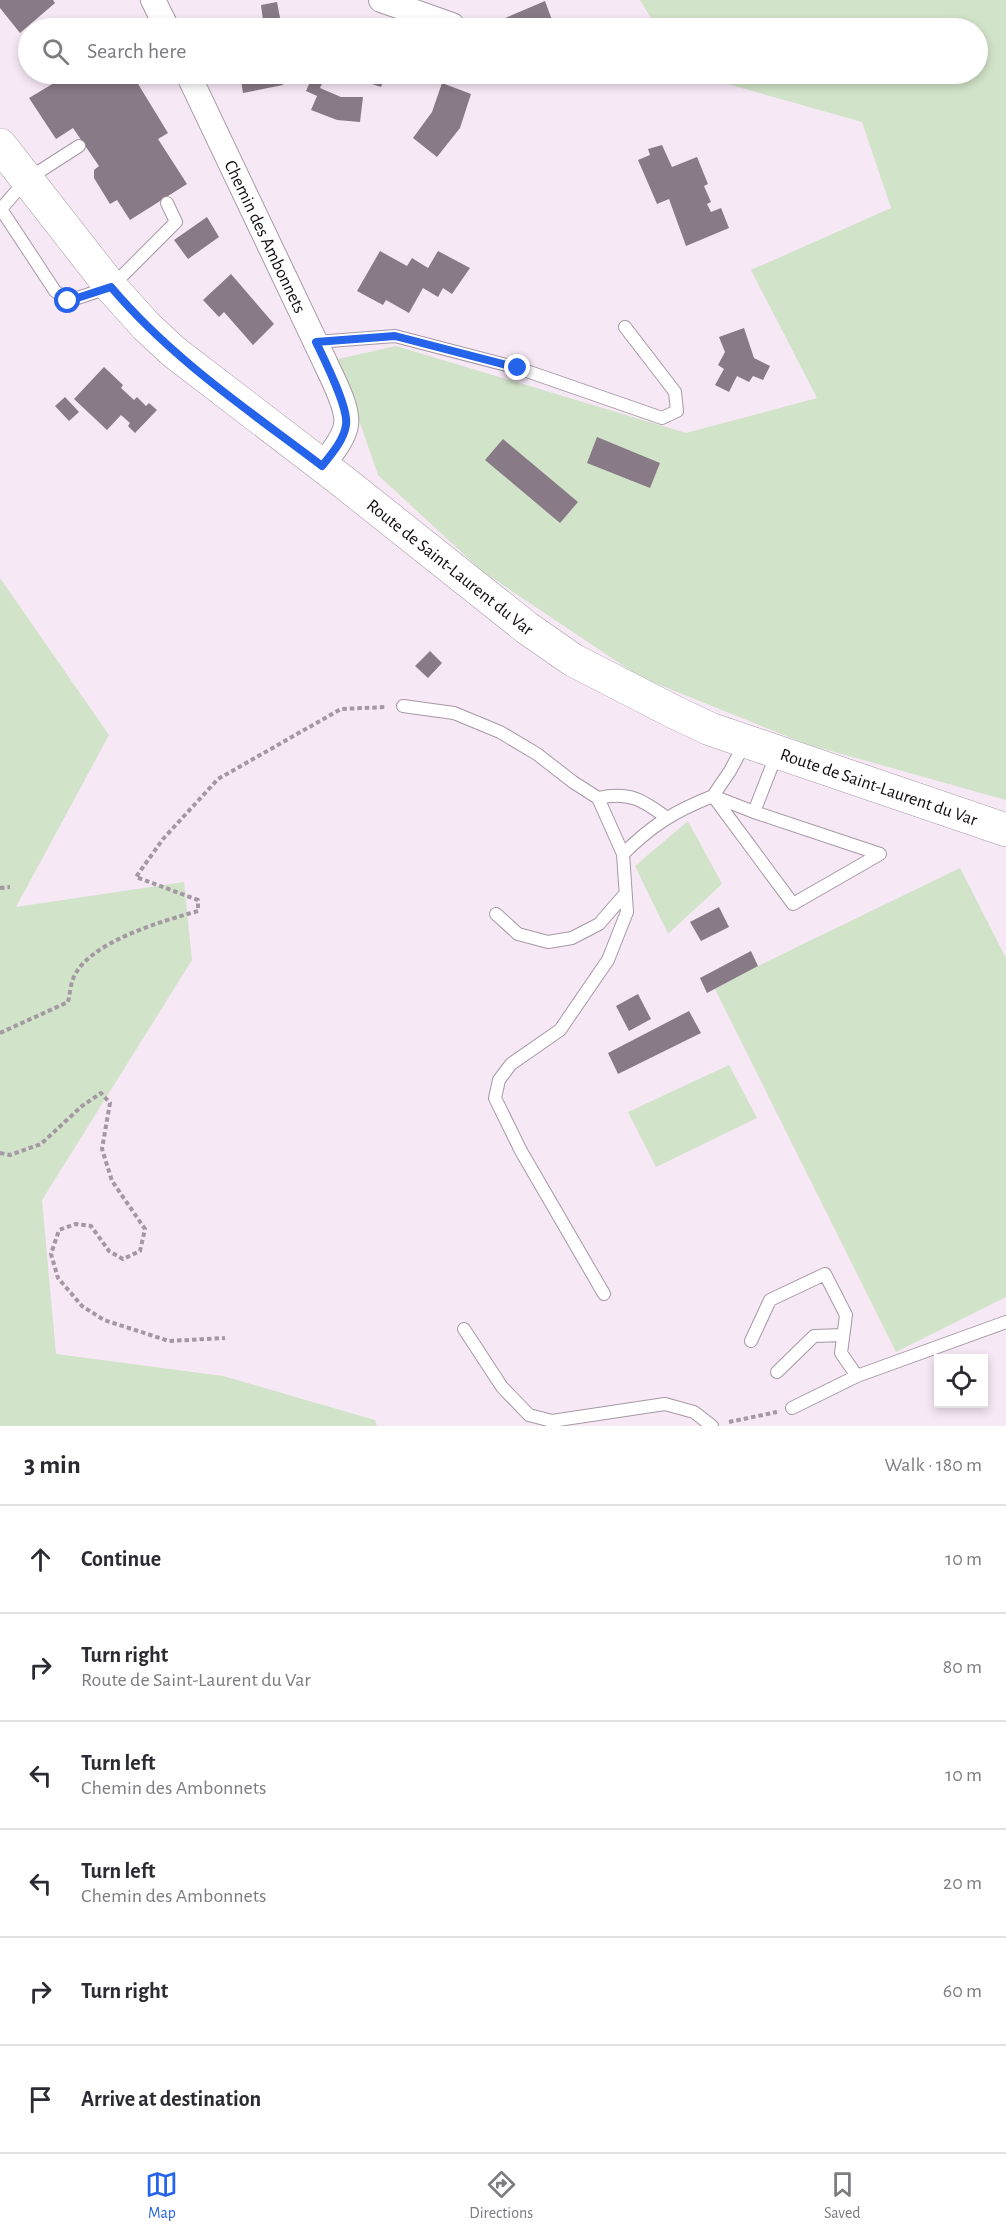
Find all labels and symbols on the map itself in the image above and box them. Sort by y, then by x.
street label: Chemin des Ambonnets [220,158,308,316]
route start [54,287,80,313]
route end [504,354,530,380]
street label: Route de Saint-Laurent du Var [363,496,536,639]
street label: Route de Saint-Laurent du Var [778,746,980,830]

